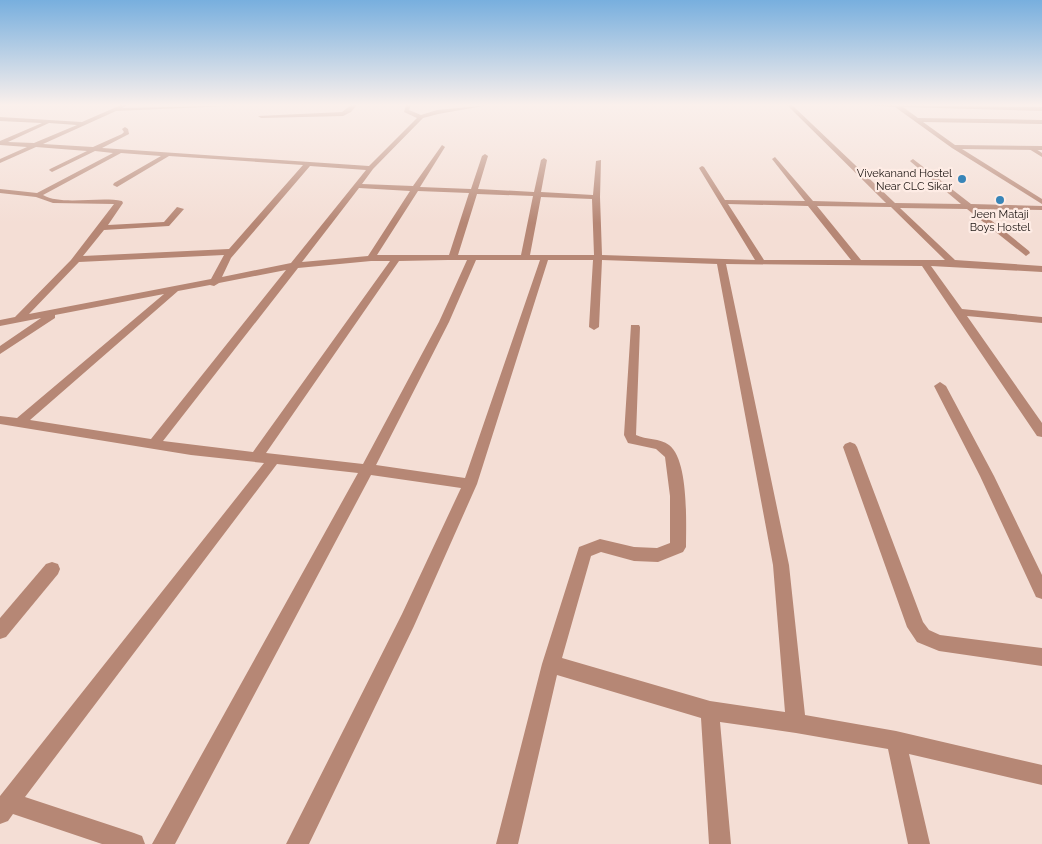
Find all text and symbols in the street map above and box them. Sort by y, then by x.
place label: Vivekanand Hostel Near CLC Sikar [857,167,952,193]
marker: Vivekanand Hostel Near CLC Sikar [956,173,968,185]
marker: Jeen Mataji Boys Hostel [994,194,1006,206]
place label: Jeen Mataji Boys Hostel [970,208,1030,234]

